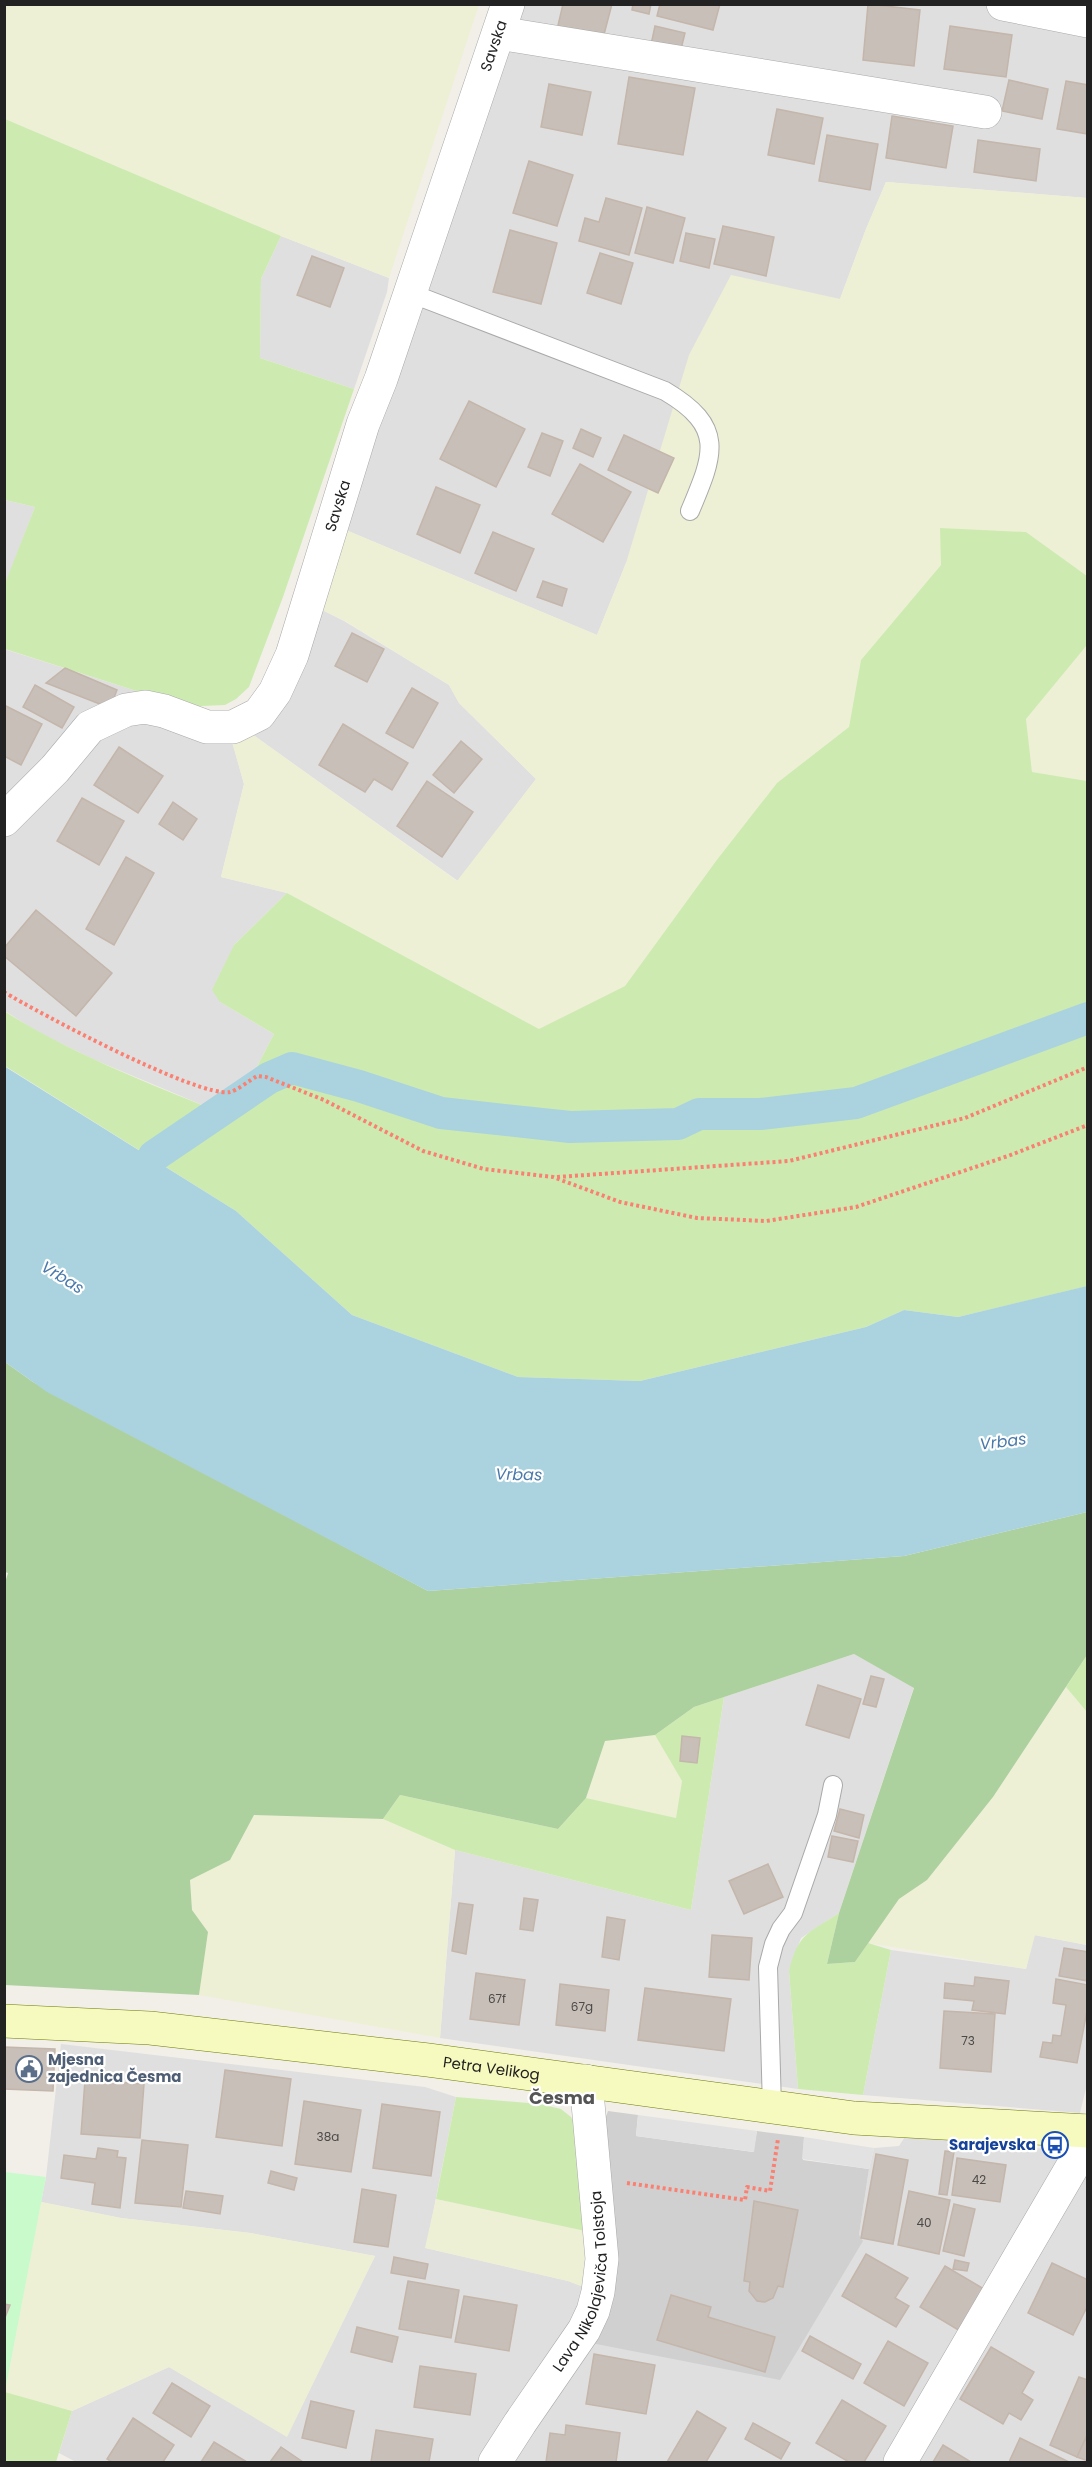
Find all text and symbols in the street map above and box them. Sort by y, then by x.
street label: Savska [475,17,512,74]
street label: Savska [319,477,355,534]
water label: Vrbas [37,1255,89,1300]
water label: Vrbas [978,1427,1028,1456]
water label: Vrbas [495,1463,543,1486]
house number: 67f [488,1990,506,2007]
house number: 67g [571,1998,593,2015]
house number: 73 [961,2032,975,2049]
place label: Mjesna zajednica Česma [48,2049,182,2087]
street label: Petra Velikog [442,2051,541,2085]
public building icon: Mjesna zajednica Česma [14,2054,44,2084]
district label: Česma [529,2085,595,2110]
house number: 38a [317,2128,339,2145]
bus stop icon: Sarajevska [1040,2130,1070,2160]
place label: Sarajevska [949,2134,1036,2155]
house number: 42 [972,2171,986,2188]
street label: Lava Nikolajeviča Tolstoja [547,2190,612,2376]
house number: 40 [916,2214,932,2231]

